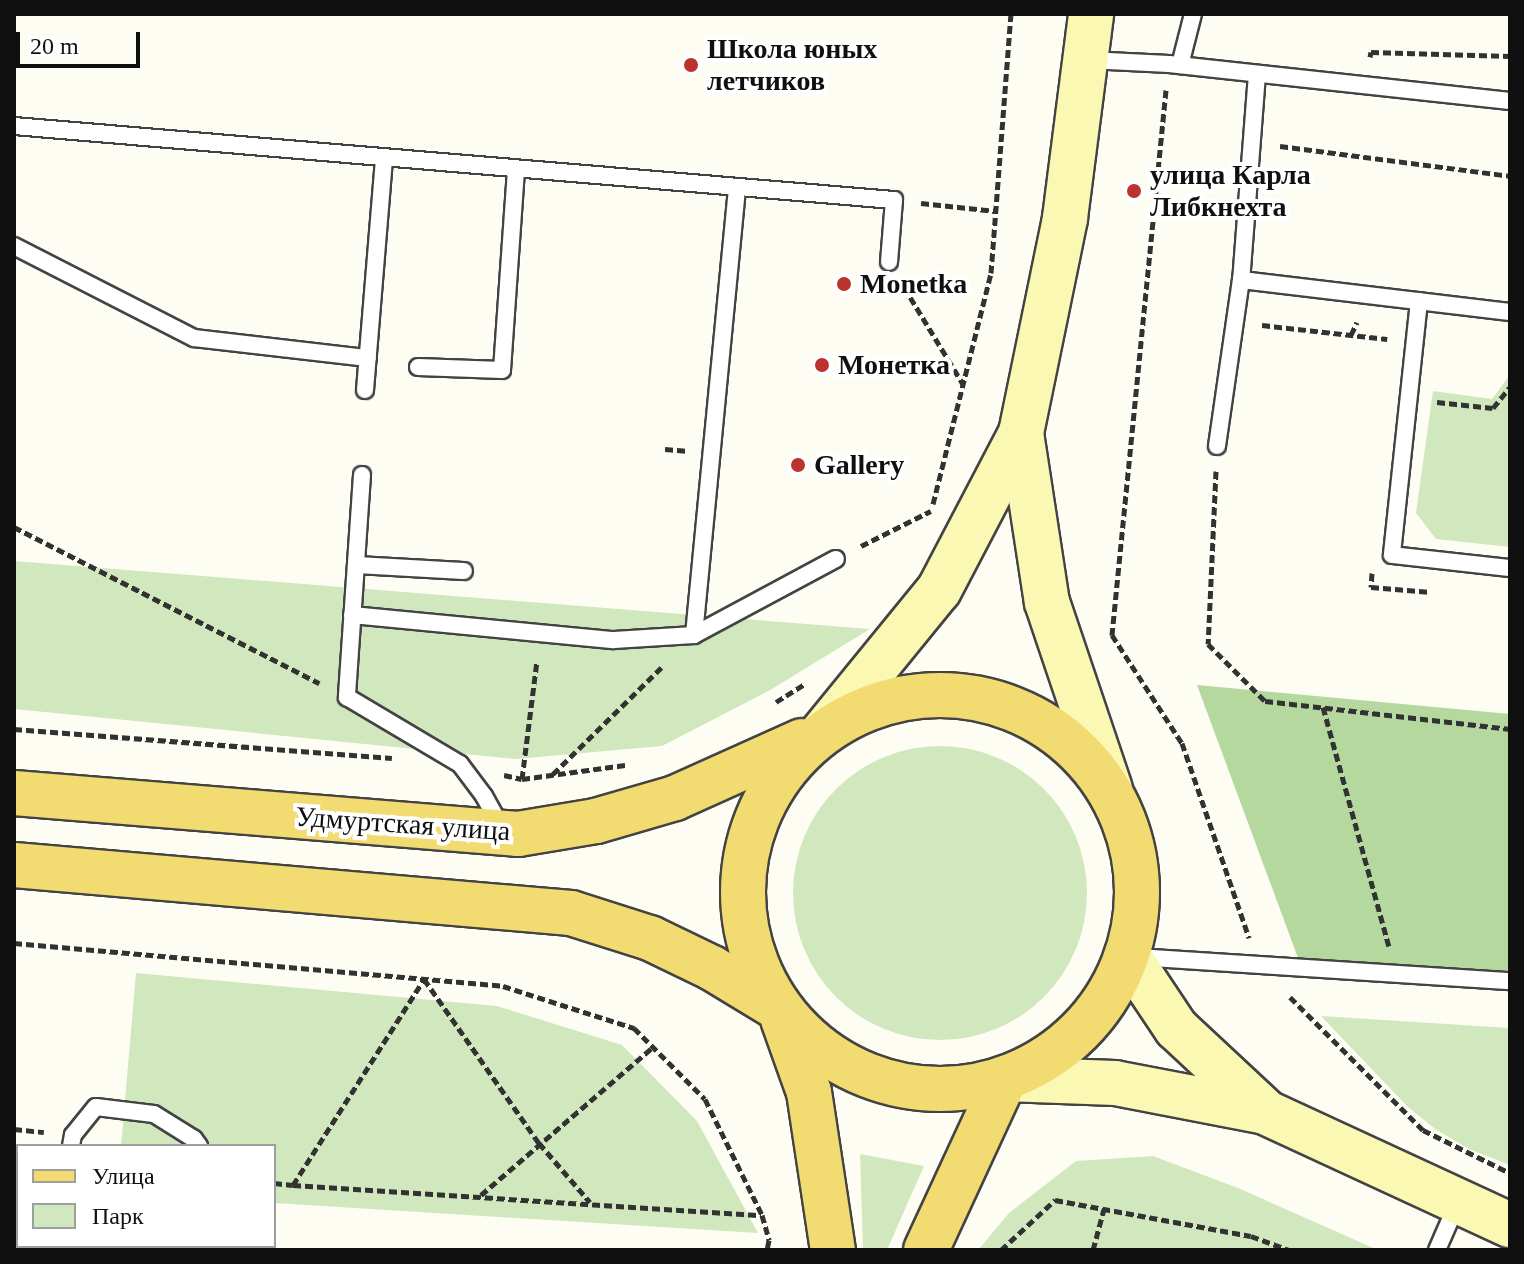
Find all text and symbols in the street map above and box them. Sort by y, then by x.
scale bar [20,16,144,66]
place label: Школа юных летчиков [707,32,877,98]
text: 20 m [30,33,79,59]
marker: Школа юных летчиков [682,56,700,74]
place label: улица Карла Либкнехта [1150,158,1311,224]
marker: улица Карла Либкнехта [1125,182,1143,200]
place label: Monetka [860,267,967,301]
marker: Monetka [835,275,853,293]
place label: Монетка [838,348,950,382]
marker: Монетка [813,356,831,374]
place label: Gallery [814,448,904,482]
marker: Gallery [789,456,807,474]
street label: Удмуртская улица [295,800,511,848]
legend [16,1144,276,1248]
text: Улица [92,1163,155,1189]
text: Парк [92,1203,144,1229]

